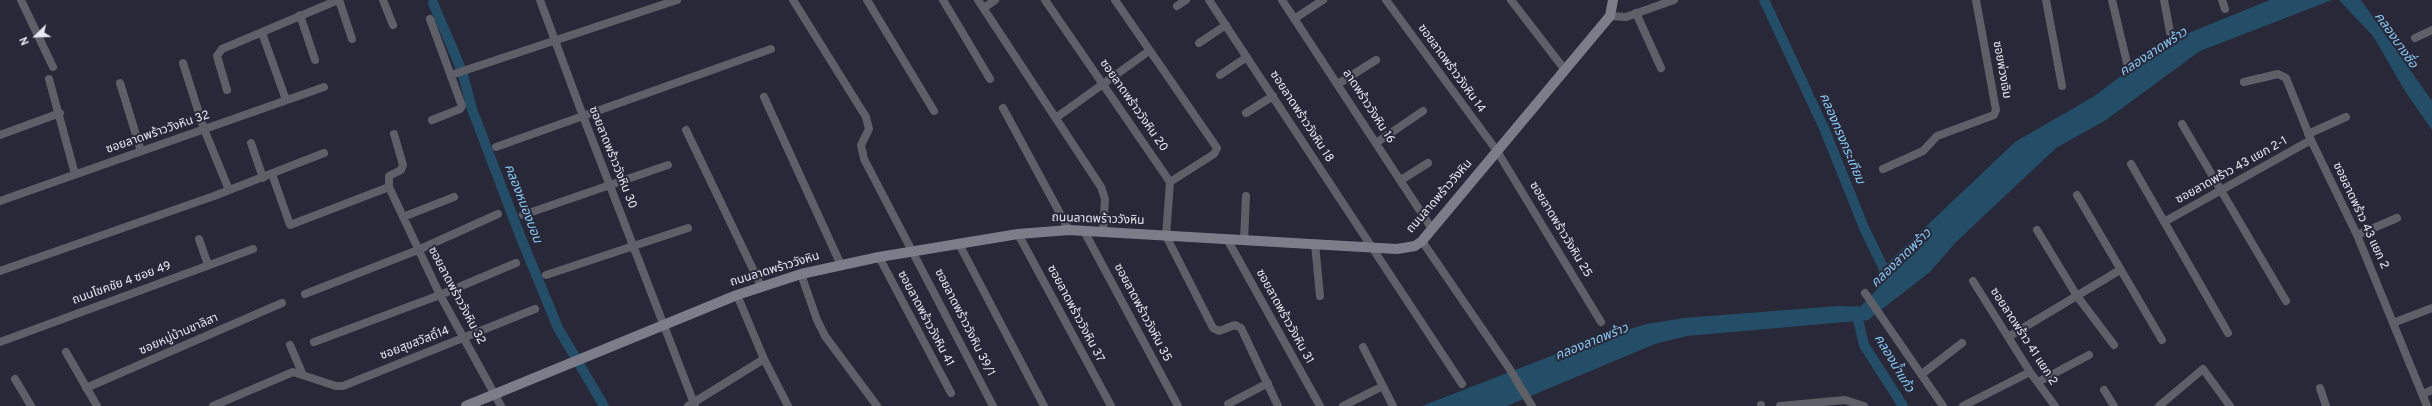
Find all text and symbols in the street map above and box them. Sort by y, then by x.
water label: คลองบางซื่อ [2370,10,2420,72]
north arrow [16,16,56,56]
street label: ซอยลาดพร้าววังหิน 14 [1414,22,1488,116]
water label: คลองลาดพร้าว [2117,25,2191,81]
text: N [17,34,33,47]
street label: ซอยพ่วงเจิม [1989,40,2013,100]
street label: ซอยลาดพร้าววังหิน 20 [1096,57,1170,155]
street label: ลาดพร้าววังหิน 16 [1339,67,1397,147]
street label: ซอยลาดพร้าววังหิน 18 [1266,69,1336,165]
water label: คลองทรงกระเทียม [1815,91,1867,187]
street label: ซอยลาดพร้าววังหิน 30 [585,105,639,211]
street label: ซอยลาดพร้าววังหิน 32 [104,109,212,157]
street label: ซอยลาดพร้าว 43 แยก 2-1 [2174,134,2290,208]
street label: ถนนลาดพร้าววังหิน [1404,157,1476,237]
street label: ซอยลาดพร้าว 43 แยก 2 [2329,160,2391,272]
water label: คลองหนองบอน [500,162,544,246]
street label: ซอยลาดพร้าววังหิน 25 [1526,180,1594,280]
street label: ถนนลาดพร้าววังหิน [1051,211,1145,229]
water label: คลองลาดพร้าว [1869,226,1935,292]
street label: ซอยลาดพร้าววังหิน 32 [424,245,488,347]
street label: ถนนลาดพร้าววังหิน [729,250,821,290]
street label: ถนนโชคชัย 4 ซอย 49 [71,259,173,309]
street label: ซอยลาดพร้าววังหิน 35 [1110,261,1174,365]
street label: ซอยลาดพร้าววังหิน 37 [1043,263,1107,365]
street label: ซอยลาดพร้าววังหิน 39/1 [931,267,997,379]
street label: ซอยลาดพร้าววังหิน 31 [1252,267,1316,367]
street label: ซอยลาดพร้าววังหิน 41 [894,269,956,369]
street label: ซอยลาดพร้าว 41 แยก 2 [1986,286,2060,388]
street label: ซอยหมู่บ้านชาลิสา [137,311,221,359]
water label: คลองลาดพร้าว [1553,321,1631,365]
street label: ซอยสุขสวัสดิ์14 [378,324,452,364]
water label: คลองน้ำแก้ว [1870,332,1916,396]

